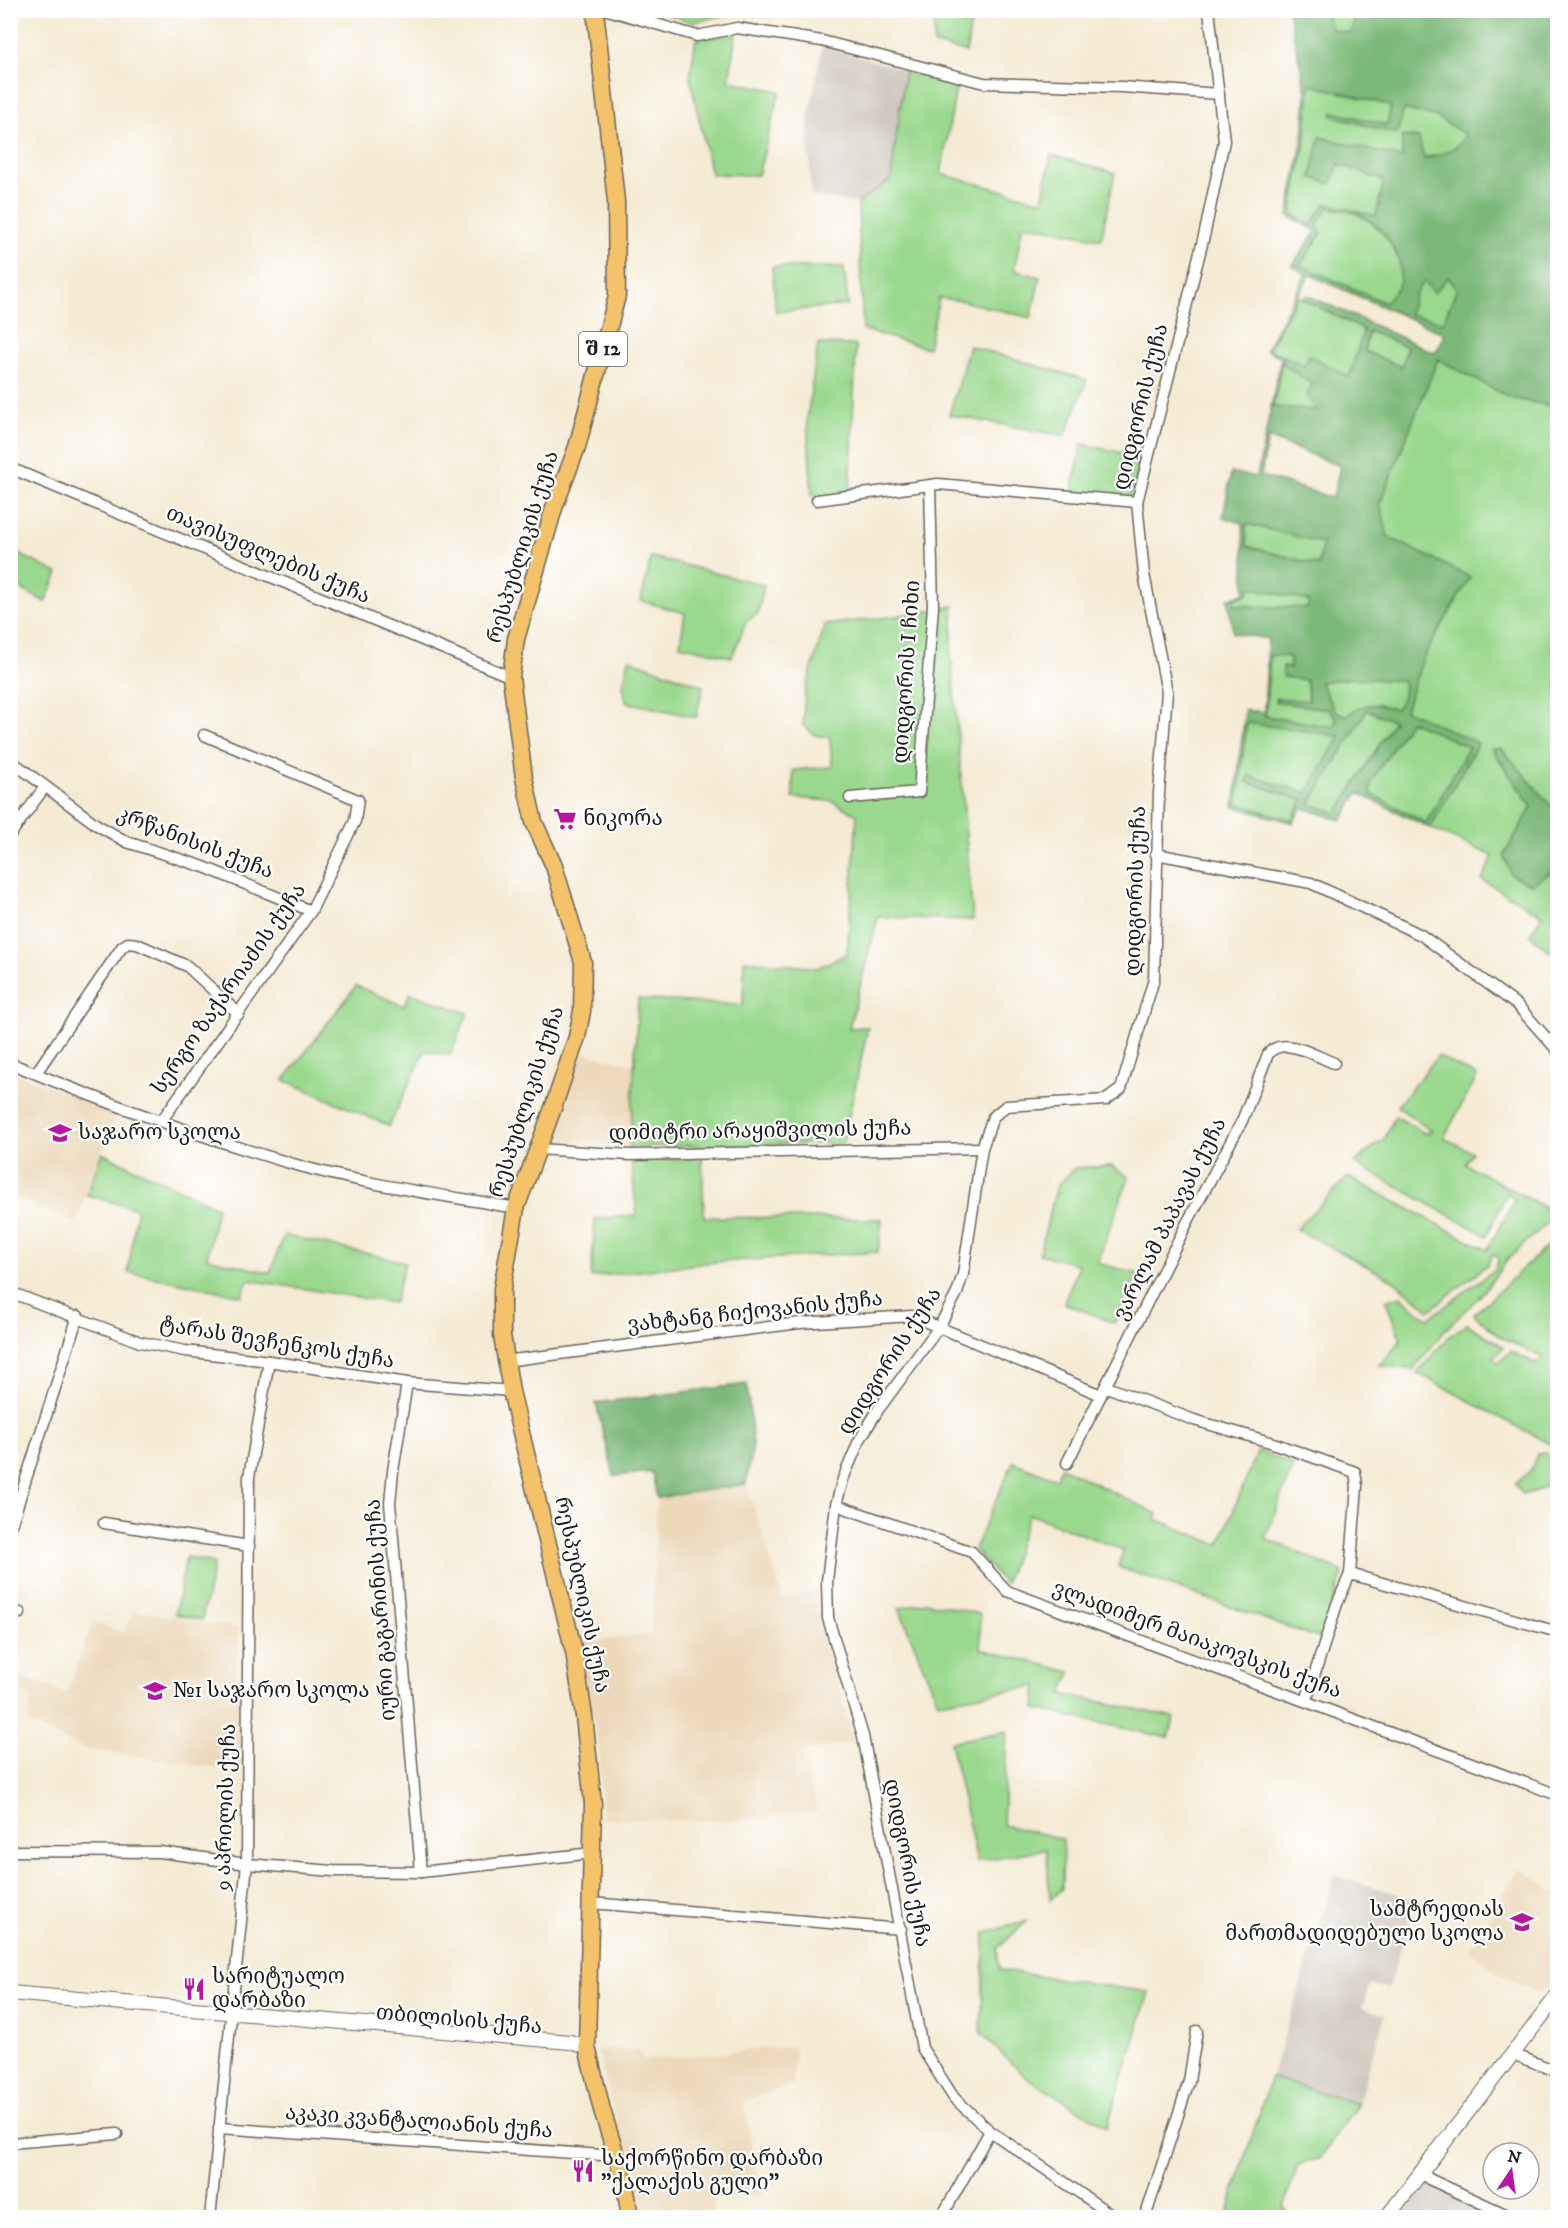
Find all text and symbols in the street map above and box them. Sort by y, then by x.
street label: დიდგორის ქუჩა [1108,321,1174,493]
road number: შ 12 [579,332,627,366]
street label: რესპუბლიკის ქუჩა [481,448,565,646]
street label: თავისუფლების ქუჩა [162,500,374,610]
street label: დიდგორის I ჩიხი [888,579,926,765]
street label: კრწანისის ქუჩა [113,801,277,885]
street label: დიდგორის ქუჩა [1120,805,1152,977]
supermarket icon: ნიკორა [552,806,578,832]
place label: ნიკორა [583,806,663,832]
street label: სერგო ზაქარიაძის ქუჩა [146,878,312,1100]
street label: რესპუბლიკის ქუჩა [484,1003,570,1201]
street label: ვარლამ პაპავას ქუჩა [1108,1113,1232,1325]
street label: დიმიტრი არაყიშვილის ქუჩა [608,1115,912,1147]
school or university icon: საჯარო სკოლა [47,1120,73,1146]
place label: საჯარო სკოლა [78,1120,241,1146]
street label: დიდგორის ქუჩა [833,1282,947,1440]
street label: ვახტანგ ჩიქოვანის ქუჩა [626,1286,884,1338]
street label: ტარას შევჩენკოს ქუჩა [158,1312,396,1374]
street label: რესპუბლიკის ქუჩა [549,1495,615,1695]
street label: იური გაგარინის ქუჩა [360,1498,402,1722]
street label: ვლადიმერ მაიაკოვსკის ქუჩა [1049,1576,1345,1704]
school or university icon: №1 საჯარო სკოლა [142,1678,168,1704]
place label: №1 საჯარო სკოლა [173,1678,370,1704]
street label: 9 აპრილის ქუჩა [210,1723,242,1892]
street label: დიდგორის ქუჩა [878,1777,936,1949]
place label: სამტრედიას მართმადიდებული სკოლა [1225,1897,1504,1947]
school or university icon: სამტრედიას მართმადიდებული სკოლა [1509,1909,1535,1935]
place label: სარიტუალო დარბაზი [212,1964,345,2014]
restaurant icon: სარიტუალო დარბაზი [181,1976,207,2002]
street label: თბილისის ქუჩა [375,2000,543,2040]
street label: აკაკი კვანტალიანის ქუჩა [284,2100,554,2144]
north arrow [1481,2141,1541,2201]
place label: საქორწინო დარბაზი "ქალაქის გული" [601,2146,823,2196]
text: N [1505,2146,1523,2169]
restaurant icon: საქორწინო დარბაზი "ქალაქის გული" [570,2158,596,2184]

